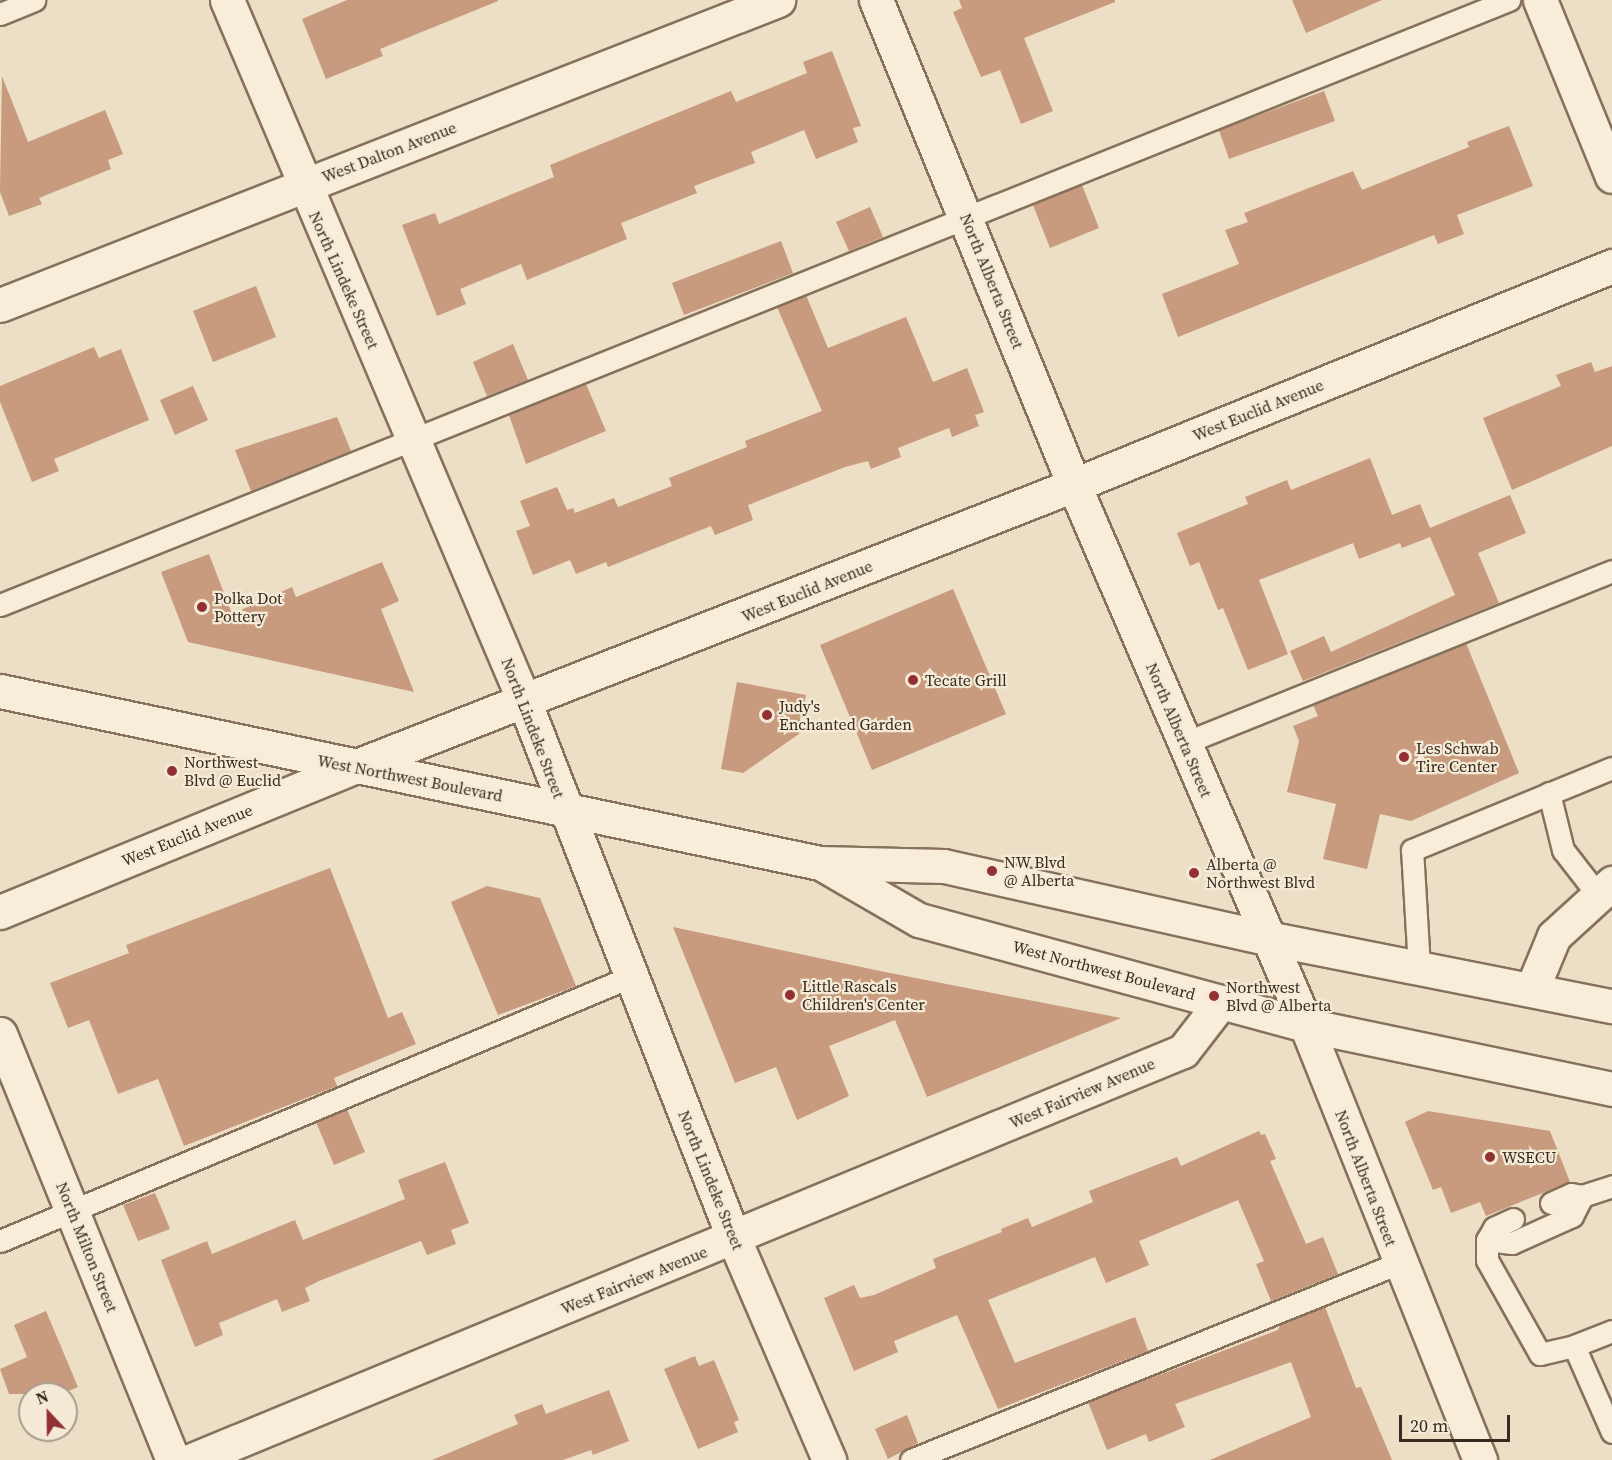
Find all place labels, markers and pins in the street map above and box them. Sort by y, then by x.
place label: Polka Dot Pottery [214,588,282,626]
marker: Polka Dot Pottery [195,600,209,614]
place label: Tecate Grill [925,670,1007,690]
marker: Tecate Grill [906,673,920,687]
place label: Judy's Enchanted Garden [779,696,912,734]
marker: Judy's Enchanted Garden [760,708,774,722]
place label: Les Schwab Tire Center [1416,738,1499,776]
marker: Les Schwab Tire Center [1397,750,1411,764]
place label: Northwest Blvd @ Euclid [184,752,281,790]
marker: Northwest Blvd @ Euclid [165,764,179,778]
place label: NW Blvd @ Alberta [1004,852,1074,890]
place label: Alberta @ Northwest Blvd [1206,854,1315,892]
marker: NW Blvd @ Alberta [985,864,999,878]
marker: Alberta @ Northwest Blvd [1187,866,1201,880]
place label: Little Rascals Children's Center [802,976,925,1014]
place label: Northwest Blvd @ Alberta [1226,977,1331,1015]
marker: Little Rascals Children's Center [783,988,797,1002]
marker: Northwest Blvd @ Alberta [1207,989,1221,1003]
place label: WSECU [1502,1147,1556,1167]
marker: WSECU [1483,1150,1497,1164]

